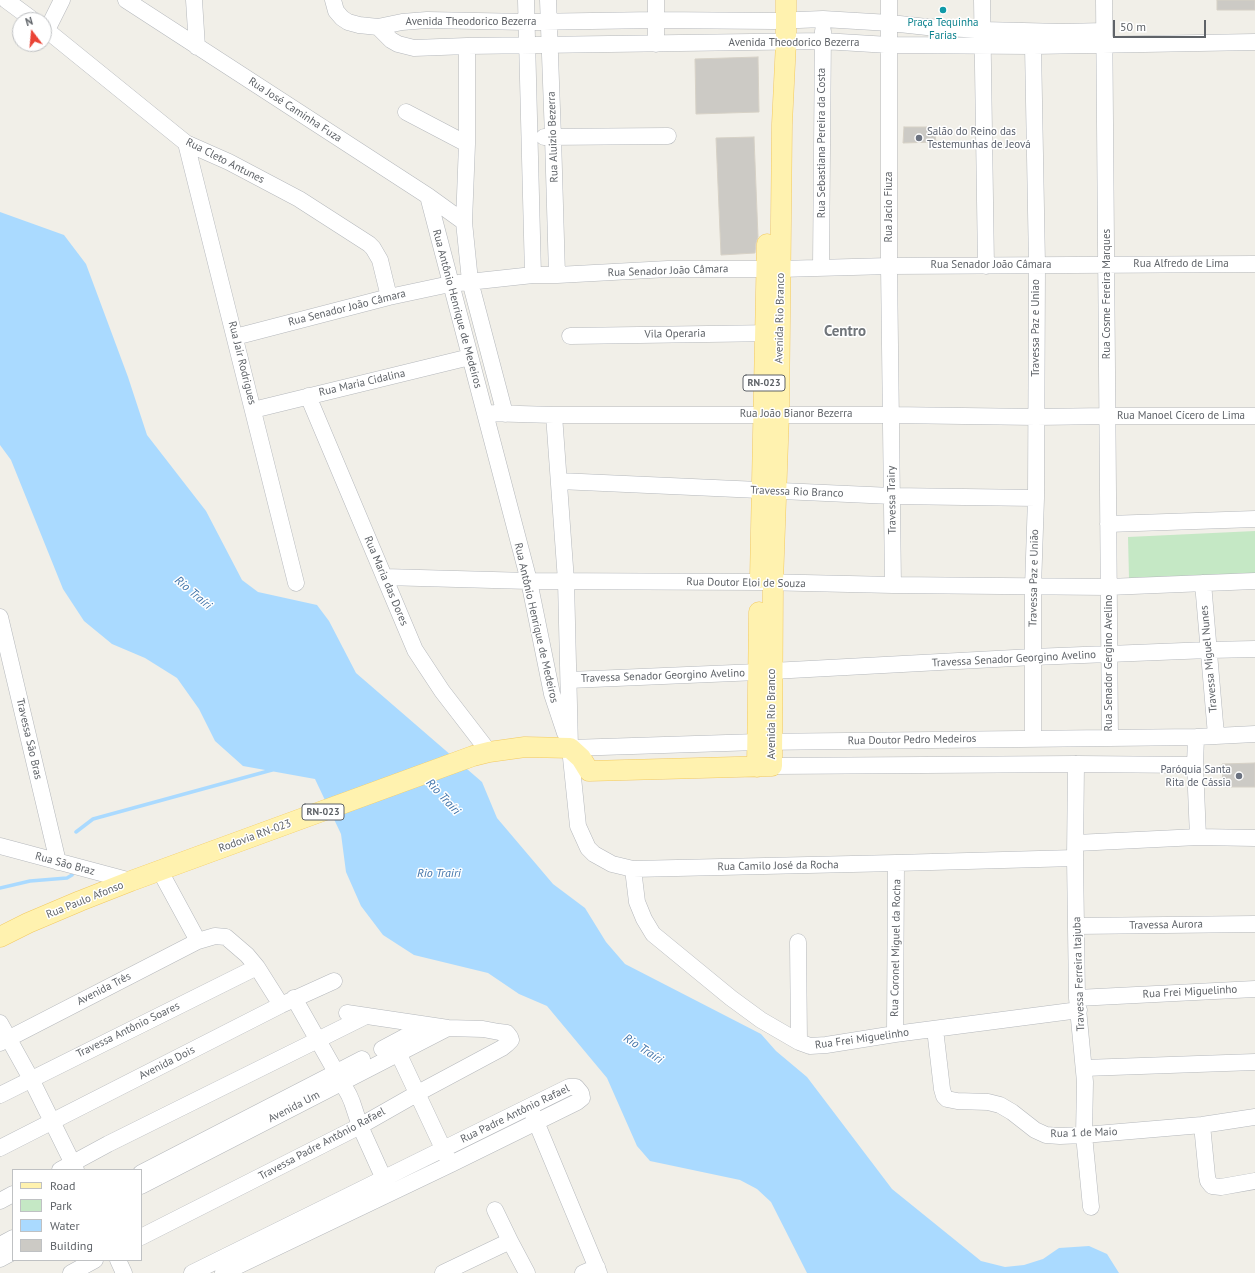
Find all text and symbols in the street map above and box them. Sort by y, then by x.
marker: Praça Tequinha Farias [938,5,948,15]
north arrow [12,12,52,52]
scale bar [1115,12,1208,38]
text: N [24,14,34,29]
street label: Avenida Theodorico Bezerra [406,15,536,29]
place label: Praça Tequinha Farias [908,16,978,42]
text: 50 m [1120,19,1146,34]
street label: Avenida Theodorico Bezerra [729,36,859,50]
street label: Rua Sebastiana Pereira da Costa [815,68,829,218]
street label: Rua José Caminha Fuza [246,75,344,145]
street label: Rua Aluizio Bezerra [545,91,561,183]
place label: Salão do Reino das Testemunhas de Jeová [927,125,1031,151]
marker: Salão do Reino das Testemunhas de Jeová [914,133,924,143]
street label: Rua Cleto Antunes [183,135,267,187]
street label: Rua Jacio Fiuza [882,171,896,243]
street label: Rua Antônio Henrique de Medeiros [429,228,485,390]
street label: Rua Cosme Fereira Marques [1100,229,1114,359]
street label: Rua Alfredo de Lima [1133,257,1229,271]
street label: Rua Senador João Câmara [931,258,1051,272]
street label: Rua Senador João Câmara [607,262,729,280]
street label: Avenida Rio Branco [773,273,787,363]
street label: Travessa Paz e Uniao [1029,279,1043,377]
street label: Rua Senador João Câmara [287,287,407,329]
street label: Rua Jair Rodrigues [225,320,259,406]
district label: Centro [824,323,866,341]
street label: Vila Operaria [644,327,706,341]
street label: Rua Maria Cidalina [318,367,406,399]
road number: RN-023 [743,375,785,391]
street label: Rua João Bianor Bezerra [740,407,852,421]
street label: Rua Manoel Cícero de Lima [1117,409,1245,423]
street label: Travessa Trairy [885,466,899,534]
street label: Travessa Rio Branco [750,484,844,500]
street label: Travessa Paz e União [1027,529,1041,627]
street label: Rua Maria das Dores [361,534,411,628]
street label: Rua Antônio Henrique de Medeiros [511,542,561,704]
water label: Rio Traíri [172,573,214,613]
street label: Rua Doutor Eloi de Souza [686,575,806,591]
street label: Rua Senador Gergino Avelino [1102,595,1116,731]
street label: Travessa Miguel Nunes [1198,605,1220,713]
street label: Travessa Senador Georgino Avelino [932,648,1096,670]
street label: Travessa Senador Georgino Avelino [581,667,745,685]
street label: Avenida Rio Branco [765,669,779,759]
street label: Travessa São Bras [13,697,45,781]
street label: Rua Doutor Pedro Medeiros [847,732,977,748]
place label: Paróquia Santa Rita de Cássia [1160,763,1231,789]
marker: Paróquia Santa Rita de Cássia [1234,771,1244,781]
water label: Rio Traíri [423,776,463,818]
road number: RN-023 [302,804,344,820]
street label: Rodovia RN-023 [217,817,293,855]
street label: Rua São Braz [34,850,96,878]
street label: Rua Camilo José da Rocha [717,858,839,874]
water label: Rio Trairi [417,867,461,881]
street label: Rua Paulo Afonso [44,878,126,922]
street label: Rua Coronel Miguel da Rocha [888,879,904,1017]
street label: Travessa Ferreira Itajuba [1070,916,1088,1032]
street label: Travessa Aurora [1129,918,1203,932]
street label: Avenida Três [75,970,133,1008]
street label: Rua Frei Miguelinho [1142,983,1238,1001]
street label: Travessa Antônio Soares [74,999,182,1061]
street label: Rua Frei Miguelinho [814,1026,910,1052]
water label: Rio Traíri [621,1031,665,1067]
street label: Avenida Dois [137,1043,197,1083]
street label: Rua Padre Antônio Rafael [458,1082,572,1146]
street label: Avenida Um [266,1088,322,1126]
street label: Travessa Padre Antônio Rafael [256,1105,388,1183]
street label: Rua 1 de Maio [1050,1125,1118,1141]
legend [12,1169,142,1261]
text: Road [50,1178,75,1193]
text: Park [50,1198,72,1213]
text: Water [50,1218,80,1233]
text: Building [50,1238,93,1253]

